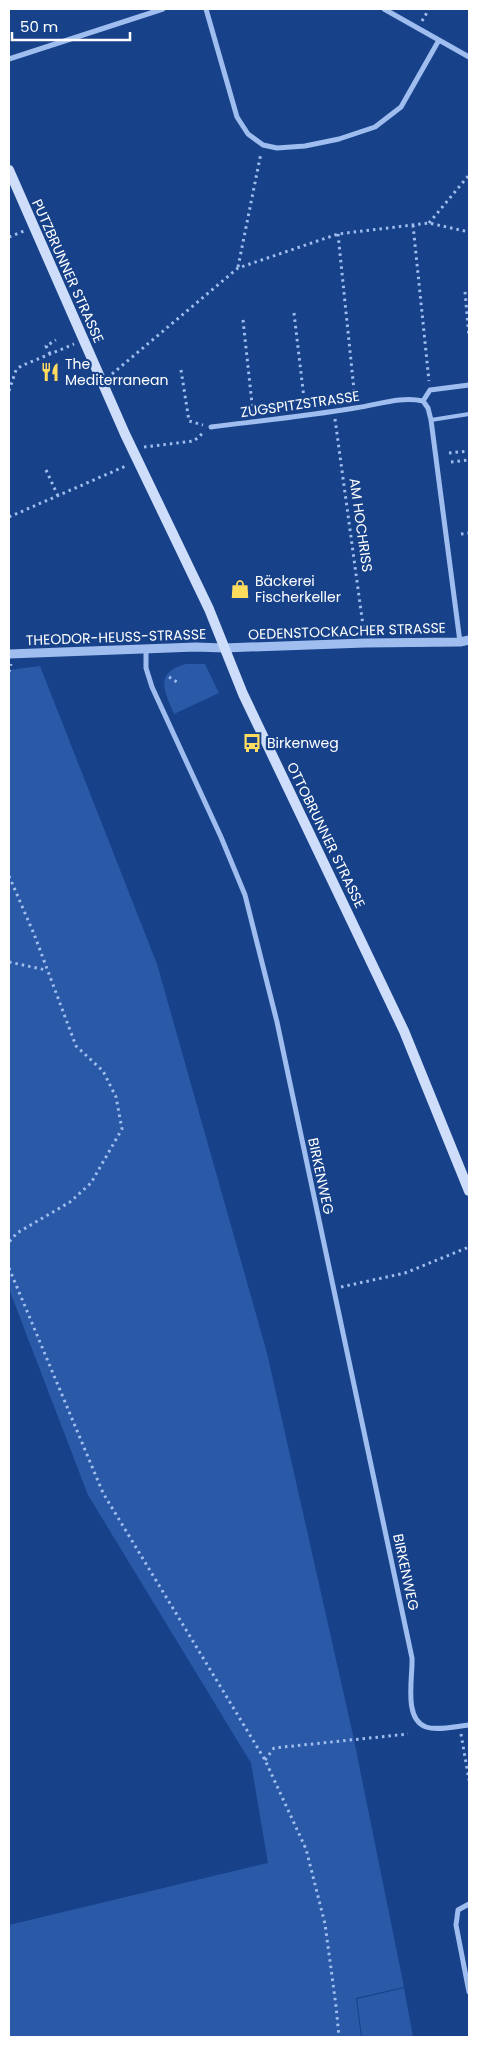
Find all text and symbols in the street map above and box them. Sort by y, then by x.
scale bar [12,10,130,42]
text: 50 m [20,16,58,37]
street label: PUTZBRUNNER STRASSE [27,196,109,346]
place label: The Mediterranean [65,354,168,390]
restaurant icon: The Mediterranean [39,361,61,383]
street label: ZUGSPITZSTRASSE [239,386,361,422]
street label: AM HOCHRISS [344,477,378,573]
place label: Bäckerei Fischerkeller [255,571,341,607]
shop icon: Bäckerei Fischerkeller [229,578,251,600]
street label: OEDENSTOCKACHER STRASSE [248,618,446,644]
street label: THEODOR-HEUSS-STRASSE [26,624,206,650]
bus stop icon: Birkenweg [241,732,263,754]
place label: Birkenweg [267,733,339,753]
street label: OTTOBRUNNER STRASSE [282,759,370,911]
street label: BIRKENWEG [303,1136,339,1216]
street label: BIRKENWEG [388,1532,424,1612]

